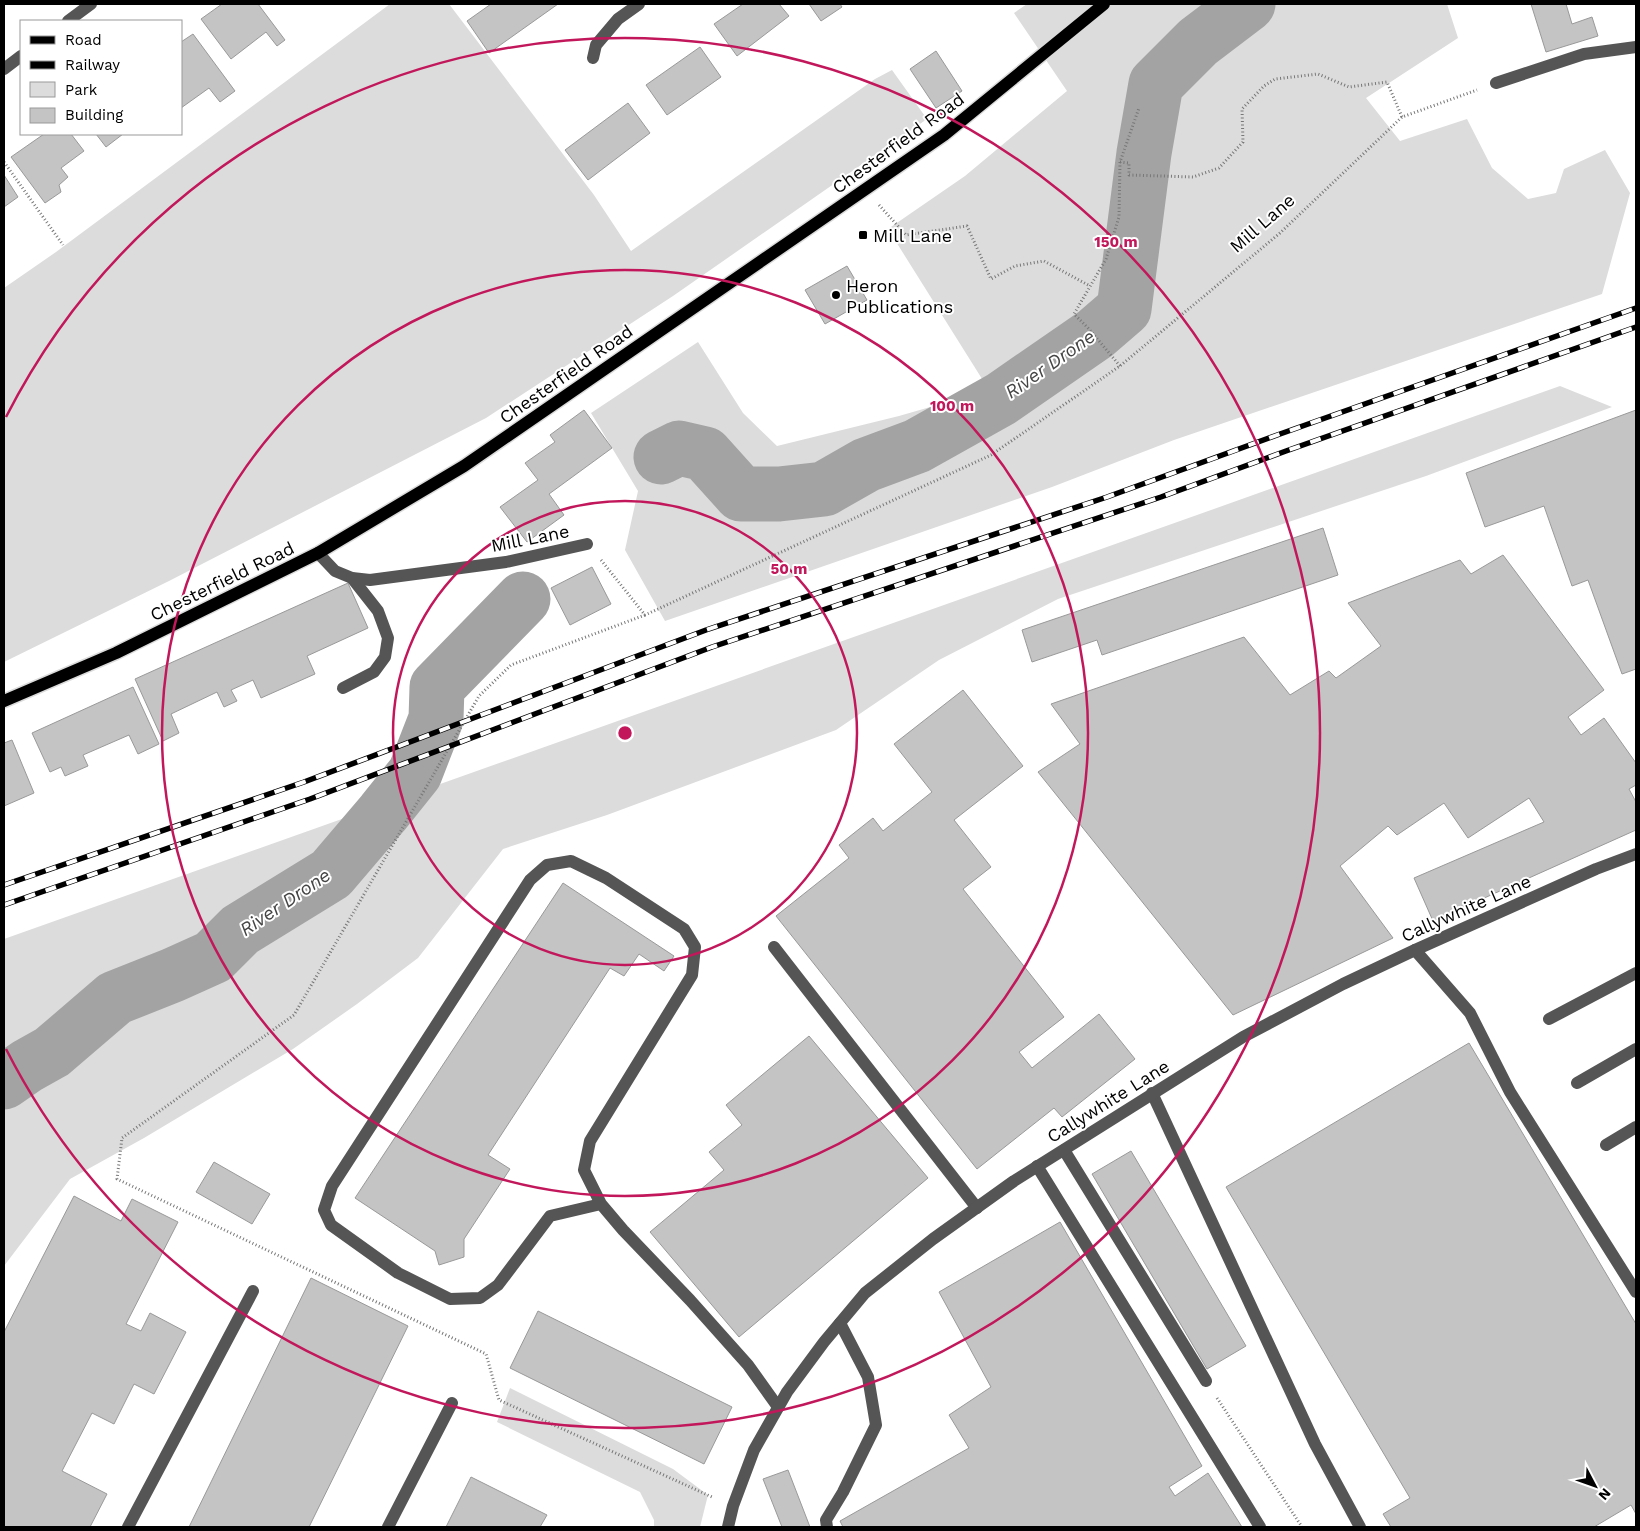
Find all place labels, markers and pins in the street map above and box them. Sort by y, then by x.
place label: Mill Lane [873,225,952,246]
marker: Mill Lane [857,229,869,241]
place label: Heron Publications [846,275,953,317]
marker: Heron Publications [830,289,842,301]
centre of rings [616,724,634,742]

